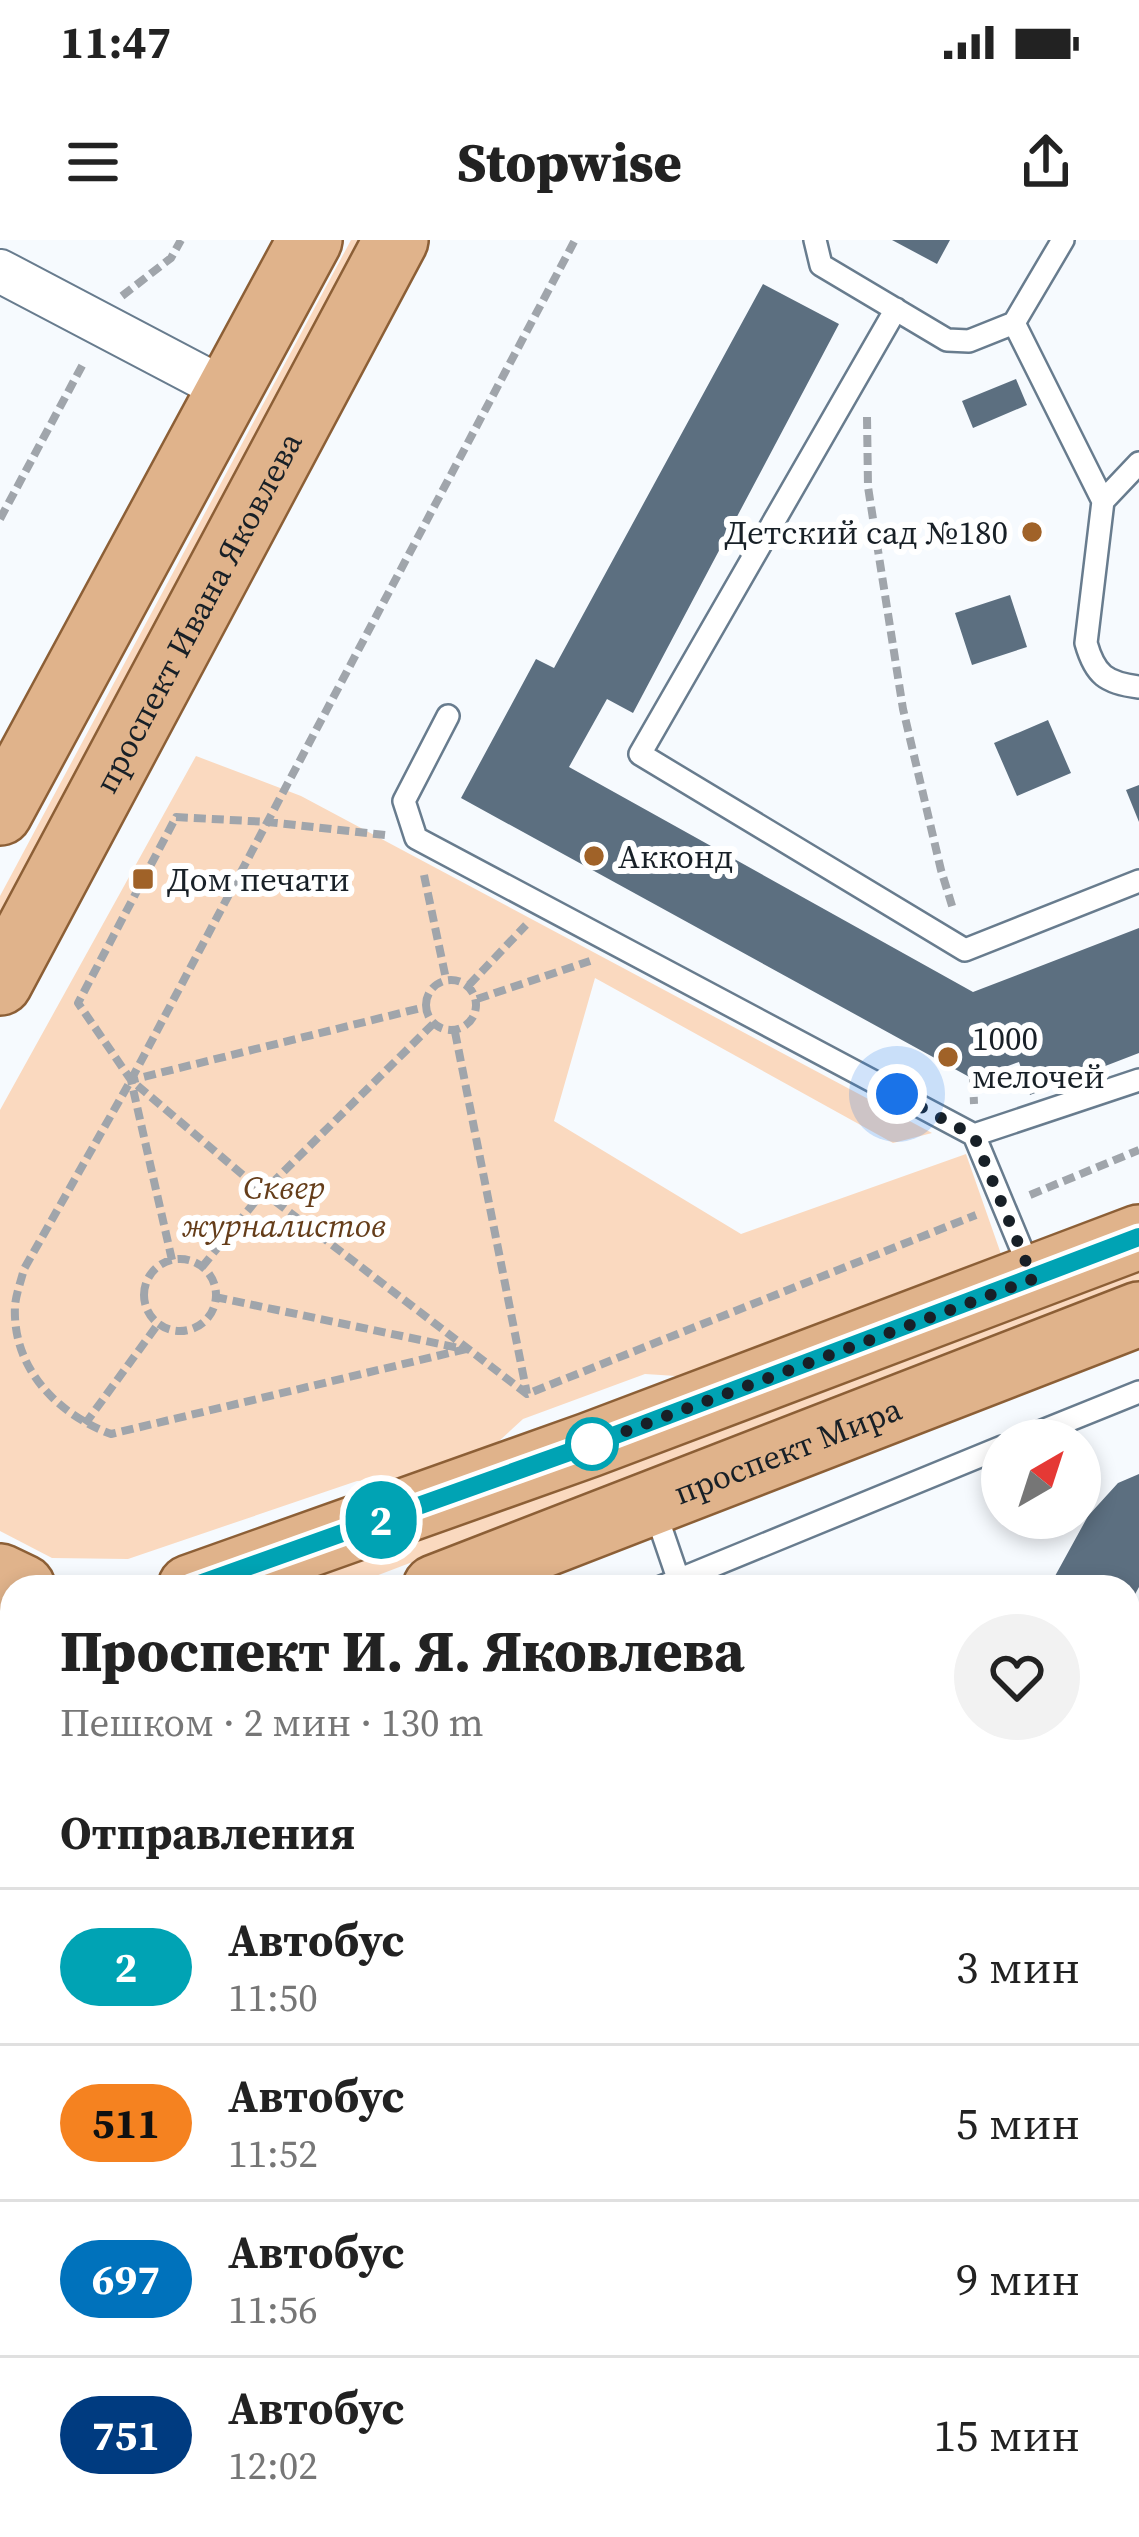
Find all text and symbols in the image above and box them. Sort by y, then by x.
text: 11:47 [60,11,171,73]
text: Stopwise [457,125,682,199]
icon: menu [60,129,126,195]
icon: share [1013,129,1079,195]
street label: проспект Ивана Яковлева [83,424,312,801]
place label: Детский сад №180 [725,510,1008,555]
marker: Детский сад №180 [1019,519,1045,545]
place label: Акконд [618,834,733,879]
marker: Акконд [581,843,607,869]
place label: Дом печати [167,857,350,902]
marker: Дом печати [130,866,156,892]
place label: 1000 мелочей [972,1016,1105,1099]
marker: 1000 мелочей [935,1044,961,1070]
your location [867,1064,927,1124]
park label: Сквер журналистов [182,1165,386,1248]
street label: проспект Мира [667,1386,908,1515]
unlabelled marker [567,1419,617,1469]
north arrow [981,1419,1101,1539]
map controls [981,1419,1101,1539]
line badge: 2 [342,1481,420,1559]
text: 2 [370,1491,392,1549]
text: Проспект И. Я. Яковлева [60,1612,745,1690]
button: heart [954,1614,1080,1740]
text: Пешком · 2 мин · 130 m [60,1696,484,1749]
text: Отправления [60,1802,355,1864]
text: Автобус [228,1909,405,1971]
text: 3 мин [956,1936,1080,1998]
text: 2 [115,1938,137,1996]
text: 11:50 [228,1971,318,2024]
text: Автобус [228,2065,405,2127]
text: 5 мин [956,2092,1080,2154]
text: 511 [92,2094,160,2152]
text: 11:52 [228,2127,318,2180]
text: Автобус [228,2221,405,2283]
text: 9 мин [956,2248,1080,2310]
text: 697 [92,2250,160,2308]
text: 11:56 [228,2283,318,2336]
text: Автобус [228,2377,405,2439]
text: 15 мин [934,2404,1080,2466]
text: 751 [92,2406,160,2464]
text: 12:02 [228,2439,318,2492]

